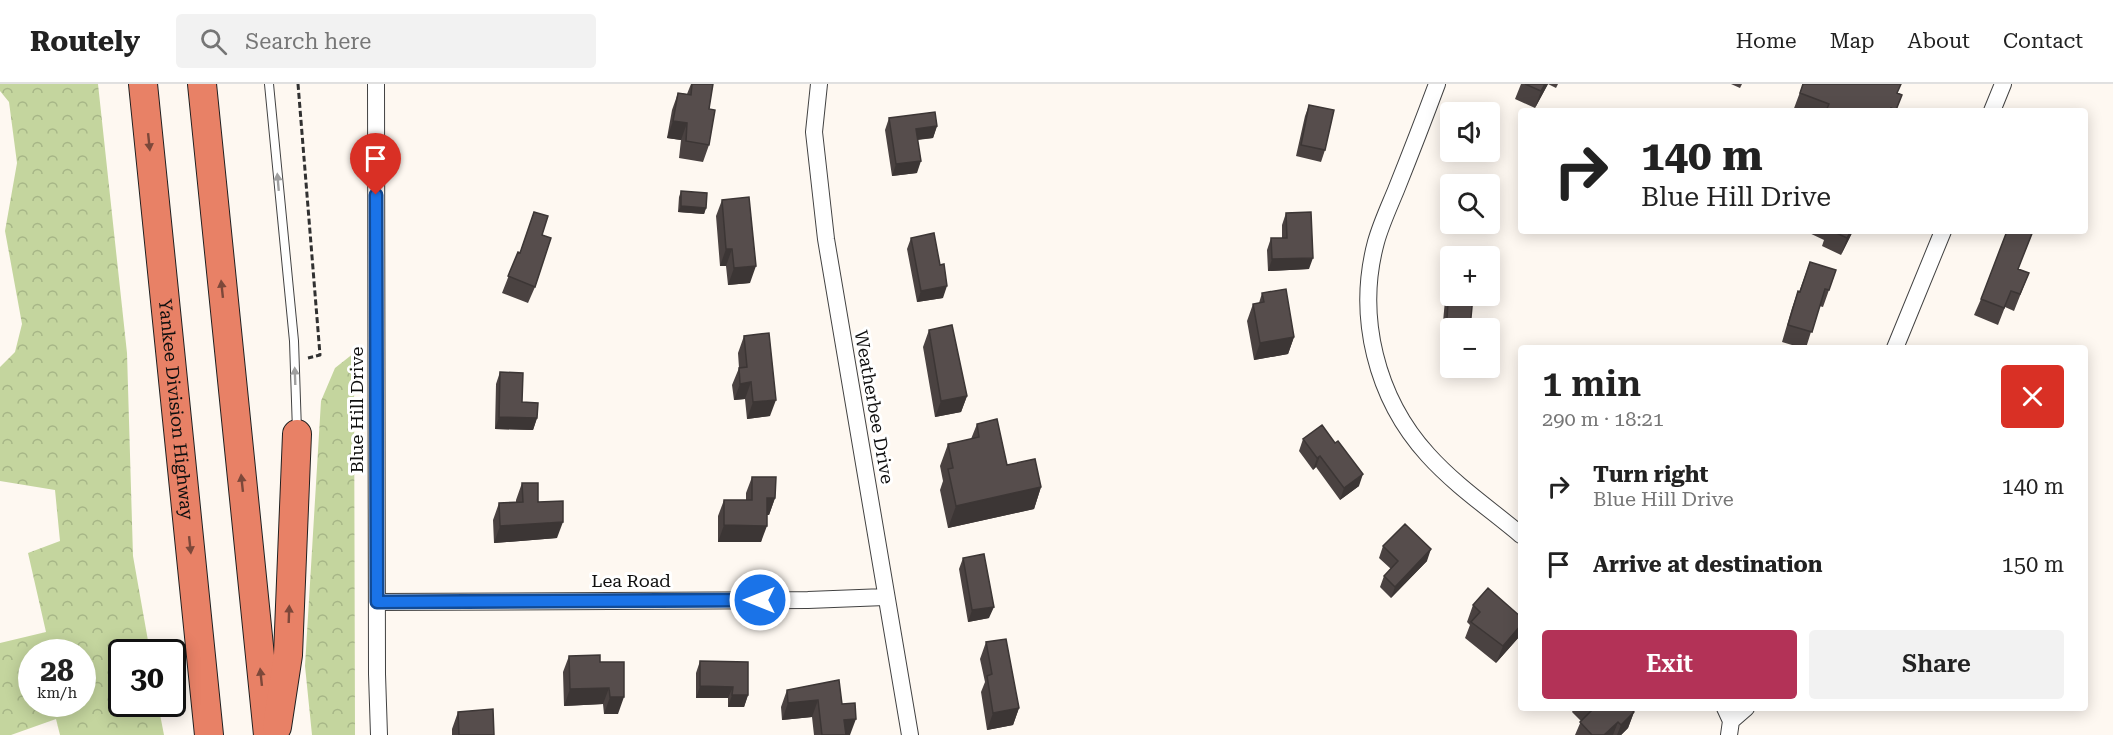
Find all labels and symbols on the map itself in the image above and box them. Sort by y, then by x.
one-way arrow [144,133,154,152]
pin [350,133,401,195]
one-way arrow [273,172,283,191]
one-way arrow [217,279,227,298]
street label: Yankee Division Highway [155,298,198,521]
street label: Weatherbee Drive [851,329,898,485]
street label: Blue Hill Drive [346,347,367,473]
one-way arrow [290,366,299,385]
one-way arrow [237,473,247,492]
one-way arrow [185,536,195,555]
position arrow [728,568,792,632]
street label: Lea Road [591,570,671,591]
one-way arrow [285,605,294,624]
speed limit sign: 30 [108,639,186,717]
one-way arrow [256,667,266,686]

